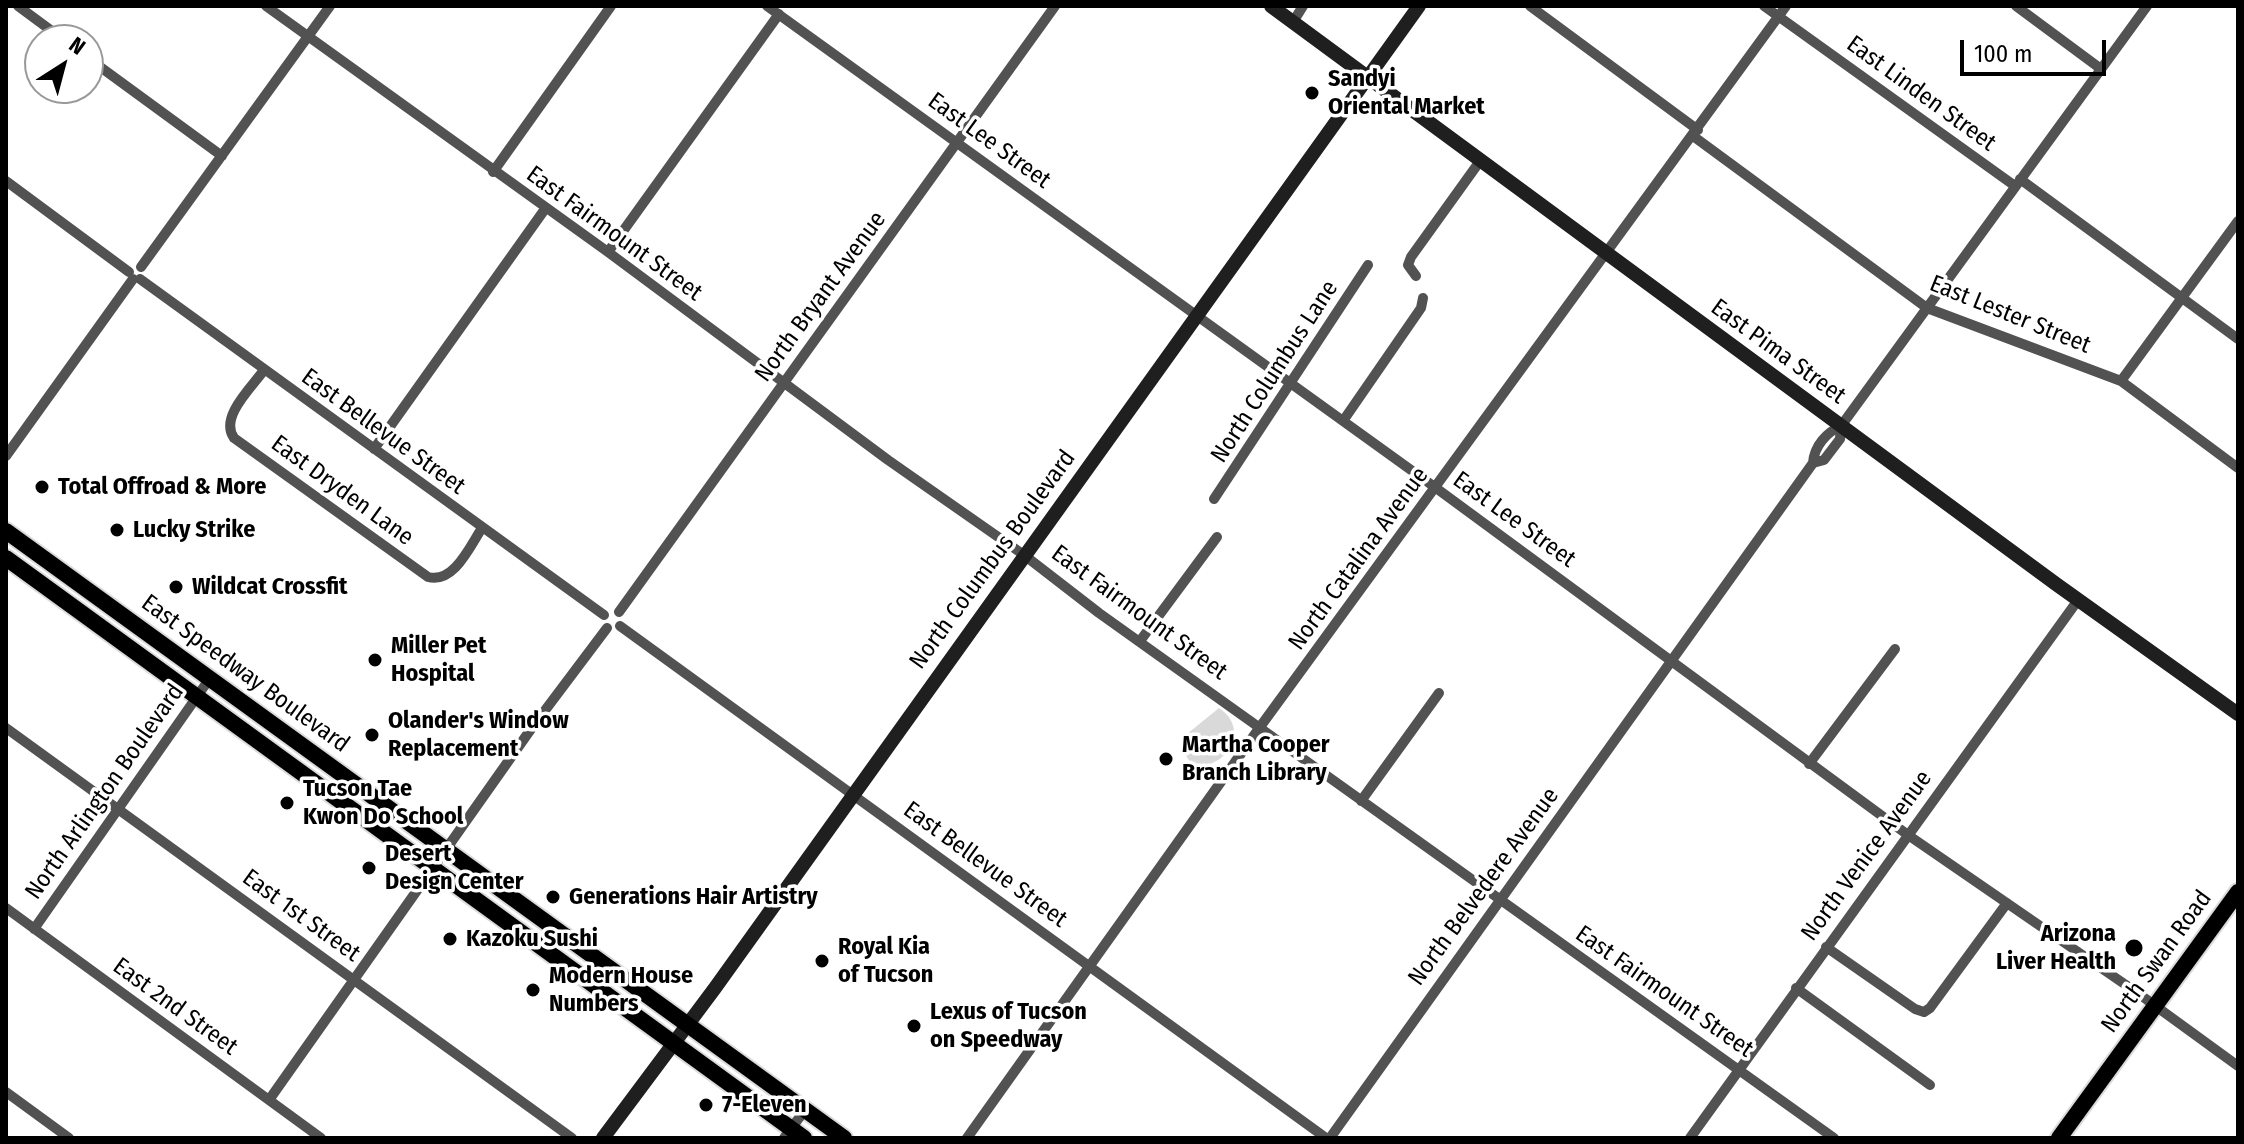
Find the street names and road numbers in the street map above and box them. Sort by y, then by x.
street label: East Linden Street [1841,30,2001,158]
street label: East Lee Street [922,87,1056,195]
street label: East Fairmount Street [520,161,708,307]
street label: North Bryant Avenue [750,206,892,388]
street label: East Lester Street [1925,270,2095,360]
street label: North Columbus Lane [1205,276,1345,468]
street label: East Pima Street [1705,293,1851,411]
street label: East Bellevue Street [296,363,470,501]
street label: East Dryden Lane [265,430,419,552]
street label: North Columbus Boulevard [904,445,1082,675]
street label: North Catalina Avenue [1283,462,1435,656]
street label: East Lee Street [1447,466,1581,574]
street label: East Fairmount Street [1045,540,1233,686]
street label: East Speedway Boulevard [136,589,354,759]
street label: North Arlington Boulevard [20,679,190,905]
street label: North Venice Avenue [1796,765,1938,947]
street label: North Belvedere Avenue [1403,783,1565,991]
street label: East Bellevue Street [898,796,1072,934]
street label: East 1st Street [237,864,365,968]
street label: North Swan Road [2096,885,2218,1039]
street label: East Fairmount Street [1570,920,1758,1064]
street label: East 2nd Street [107,952,243,1062]

